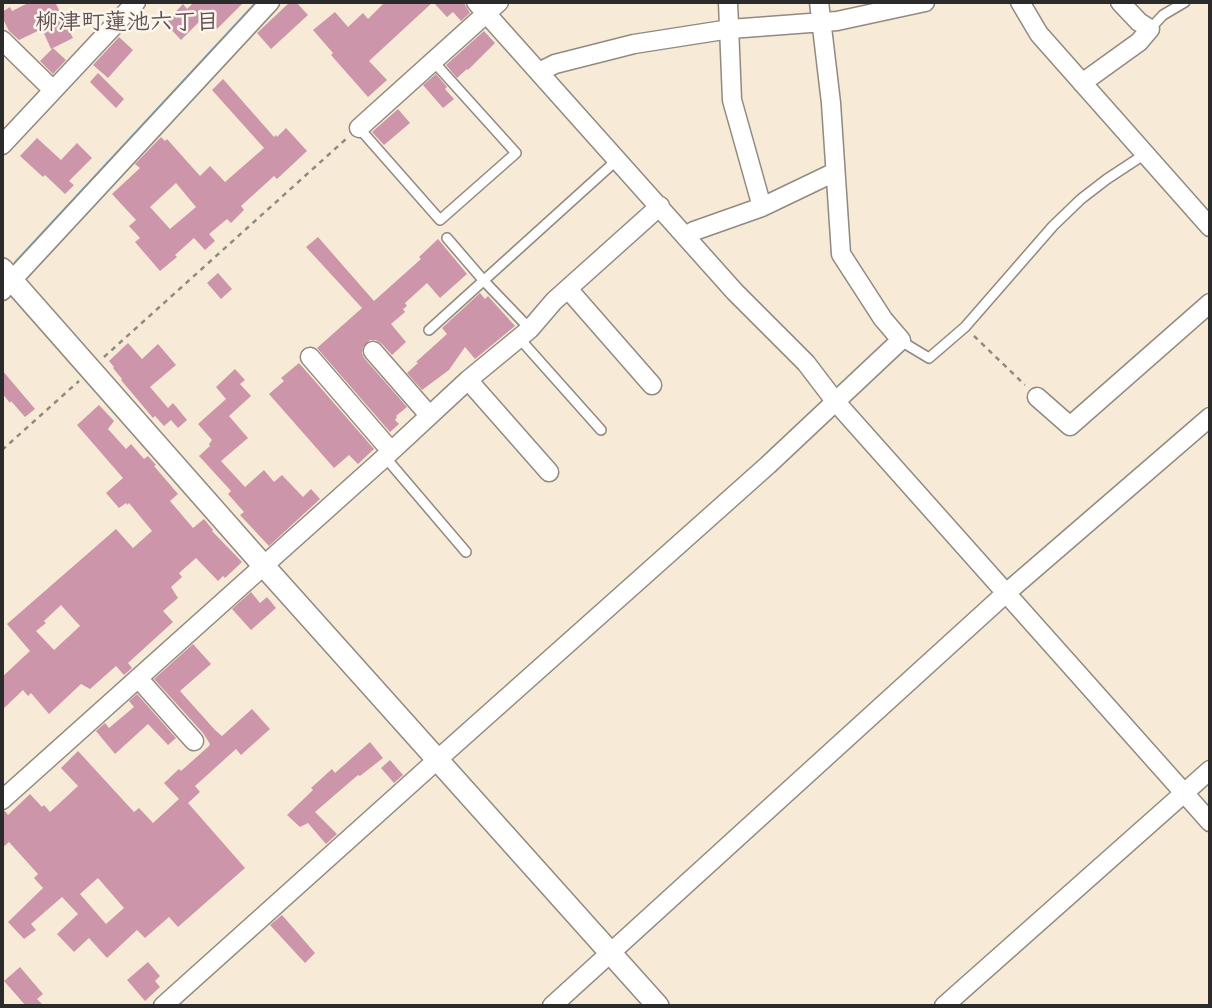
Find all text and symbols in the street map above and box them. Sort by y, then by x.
district label: 柳津町蓮池六丁目 [35,8,219,36]

